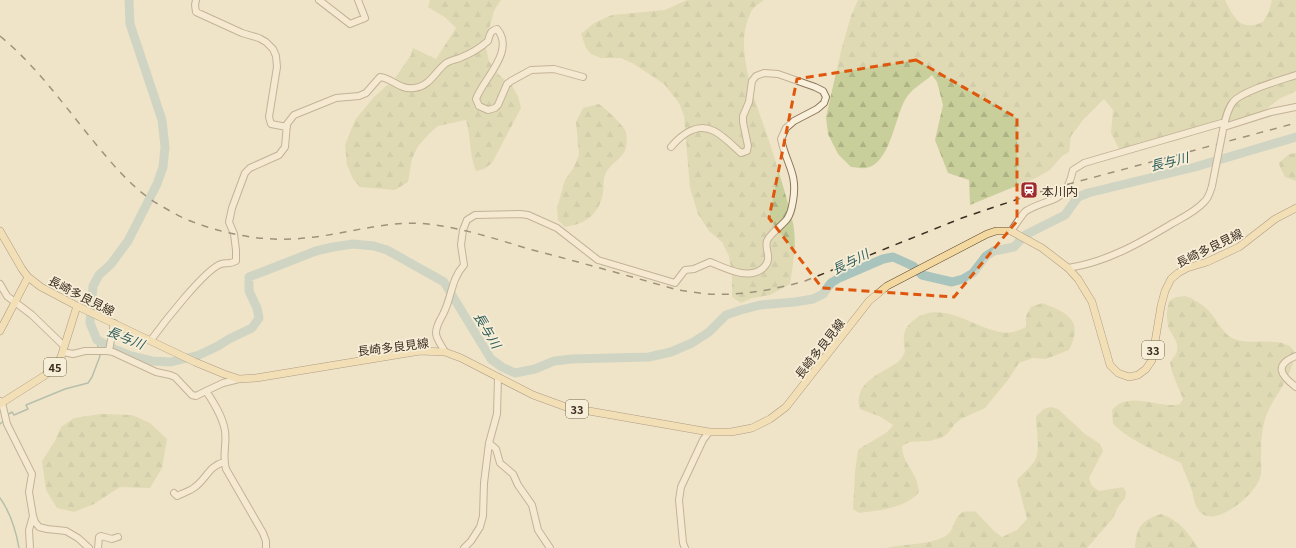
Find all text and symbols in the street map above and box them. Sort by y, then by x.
water label: 長与川 [1148,147,1192,175]
station icon: 本川内 [1019,180,1039,200]
place label: 本川内 [1042,182,1078,199]
street label: 長崎多良見線 [1173,224,1245,270]
water label: 長与川 [828,243,873,278]
street label: 長崎多良見線 [46,271,118,319]
water label: 長与川 [470,308,507,353]
street label: 長崎多良見線 [790,314,848,382]
water label: 長与川 [104,321,149,354]
street label: 長崎多良見線 [356,333,430,359]
road number: 33 [1142,341,1164,359]
road number: 45 [44,358,66,376]
road number: 33 [566,400,588,418]

